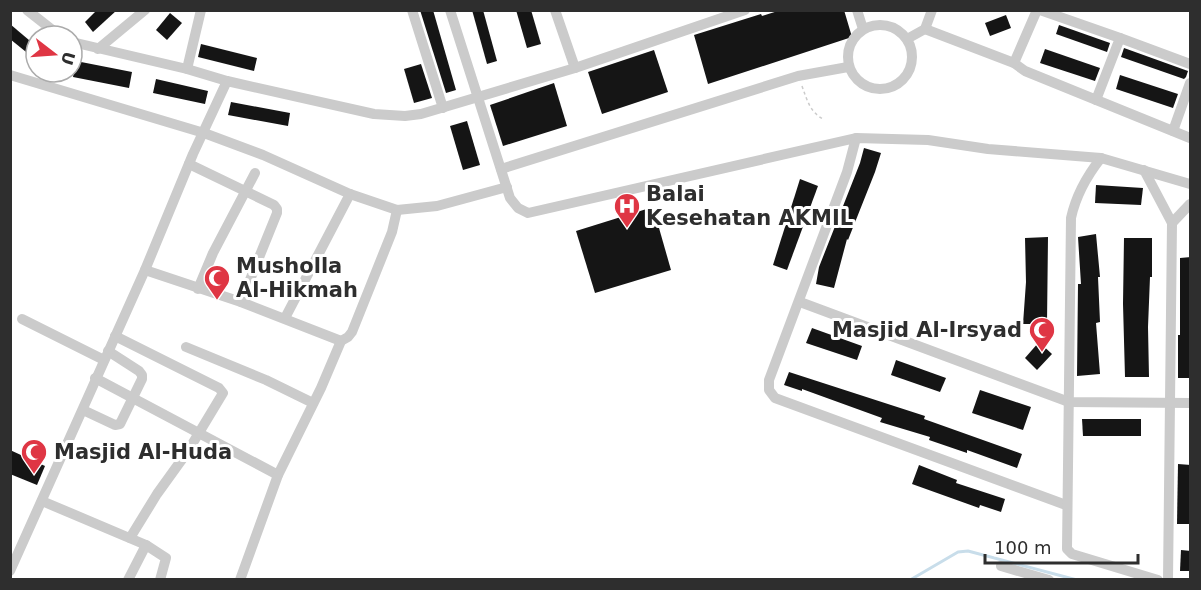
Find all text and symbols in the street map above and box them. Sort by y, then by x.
north arrow [24,24,84,84]
text: U [57,49,79,67]
place label: Balai Kesehatan AKMIL [646,182,853,230]
hospital icon: Balai Kesehatan AKMIL [612,191,642,229]
place label: Musholla Al-Hikmah [236,254,358,302]
mosque icon: Musholla Al-Hikmah [202,263,232,301]
mosque icon: Masjid Al-Irsyad [1027,315,1057,353]
place label: Masjid Al-Irsyad [832,318,1022,342]
mosque icon: Masjid Al-Huda [19,437,49,475]
place label: Masjid Al-Huda [54,440,232,464]
scale bar [985,527,1138,565]
text: 100 m [994,537,1052,558]

